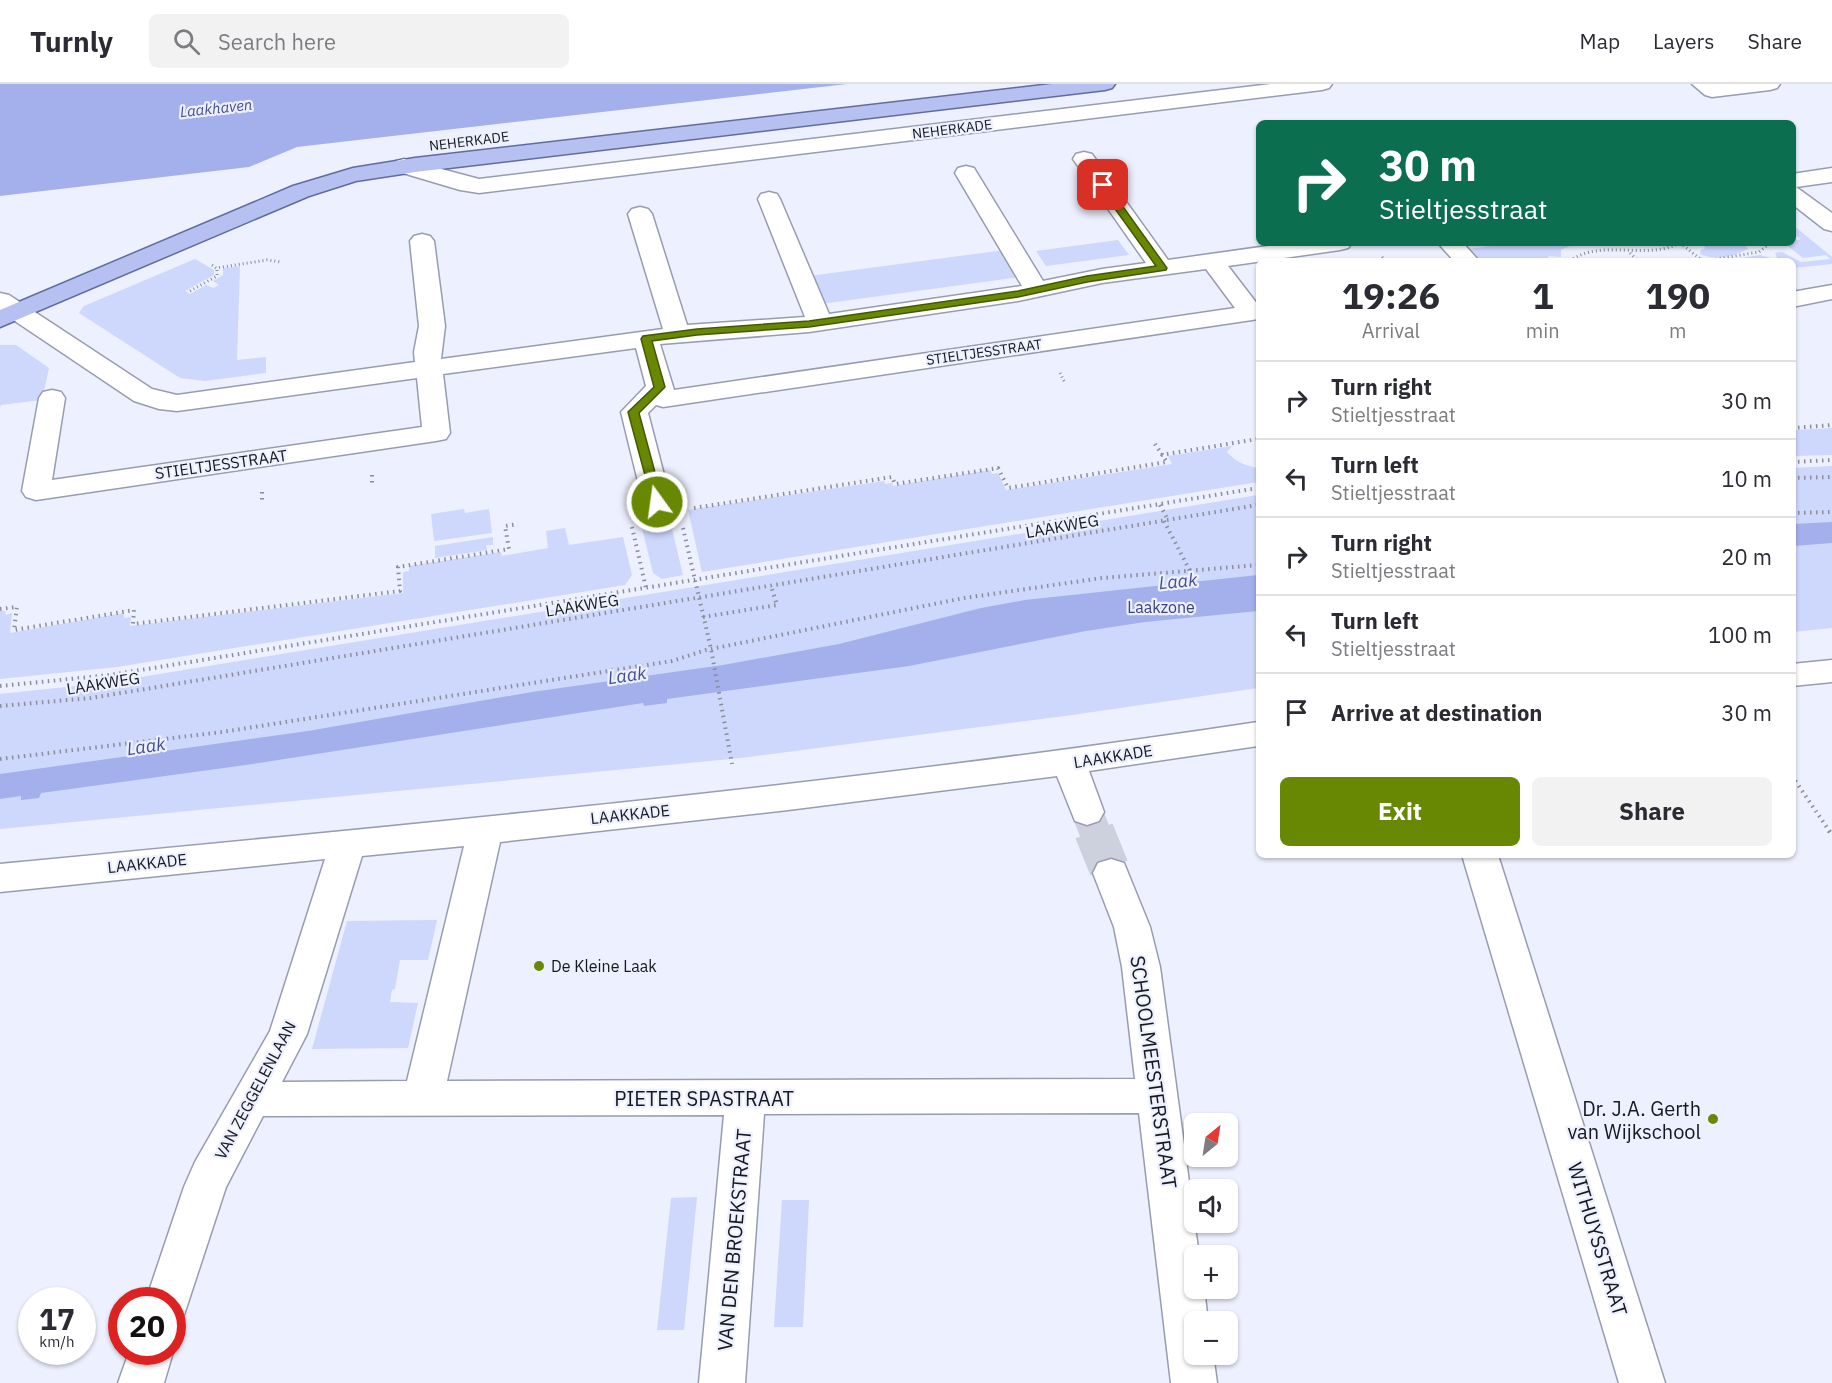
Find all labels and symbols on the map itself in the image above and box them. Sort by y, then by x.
water label: Laakhaven [179,95,253,121]
street label: NEHERKADE [911,115,993,143]
street label: NEHERKADE [428,127,510,155]
pin [1077,159,1128,210]
street label: STIELTJESSTRAAT [925,335,1043,369]
street label: STIELTJESSTRAAT [154,445,288,483]
position arrow [625,470,689,534]
street label: LAAKWEG [1024,510,1100,542]
water label: Laak [1158,568,1199,594]
street label: LAAKWEG [544,589,620,621]
park label: Laakzone [1127,597,1195,617]
water label: Laak [606,661,648,689]
street label: LAAKWEG [65,667,141,699]
water label: Laak [125,732,167,760]
street label: LAAKKADE [1072,740,1154,772]
street label: LAAKKADE [589,800,671,828]
street label: LAAKKADE [106,849,188,877]
street label: SCHOOLMEESTERSTRAAT [1124,954,1184,1190]
place label: De Kleine Laak [551,956,657,976]
marker: De Kleine Laak [532,959,546,973]
street label: VAN ZEGGELENLAAN [210,1017,300,1163]
street label: PIETER SPASTRAAT [614,1085,794,1112]
place label: Dr. J.A. Gerth van Wijkschool [1567,1095,1701,1145]
marker: Dr. J.A. Gerth van Wijkschool [1706,1112,1720,1126]
north arrow [1184,1113,1238,1167]
street label: VAN DEN BROEKSTRAAT [711,1128,757,1352]
street label: WITHUYSSTRAAT [1562,1159,1634,1319]
speed limit sign: 20 [108,1287,186,1365]

